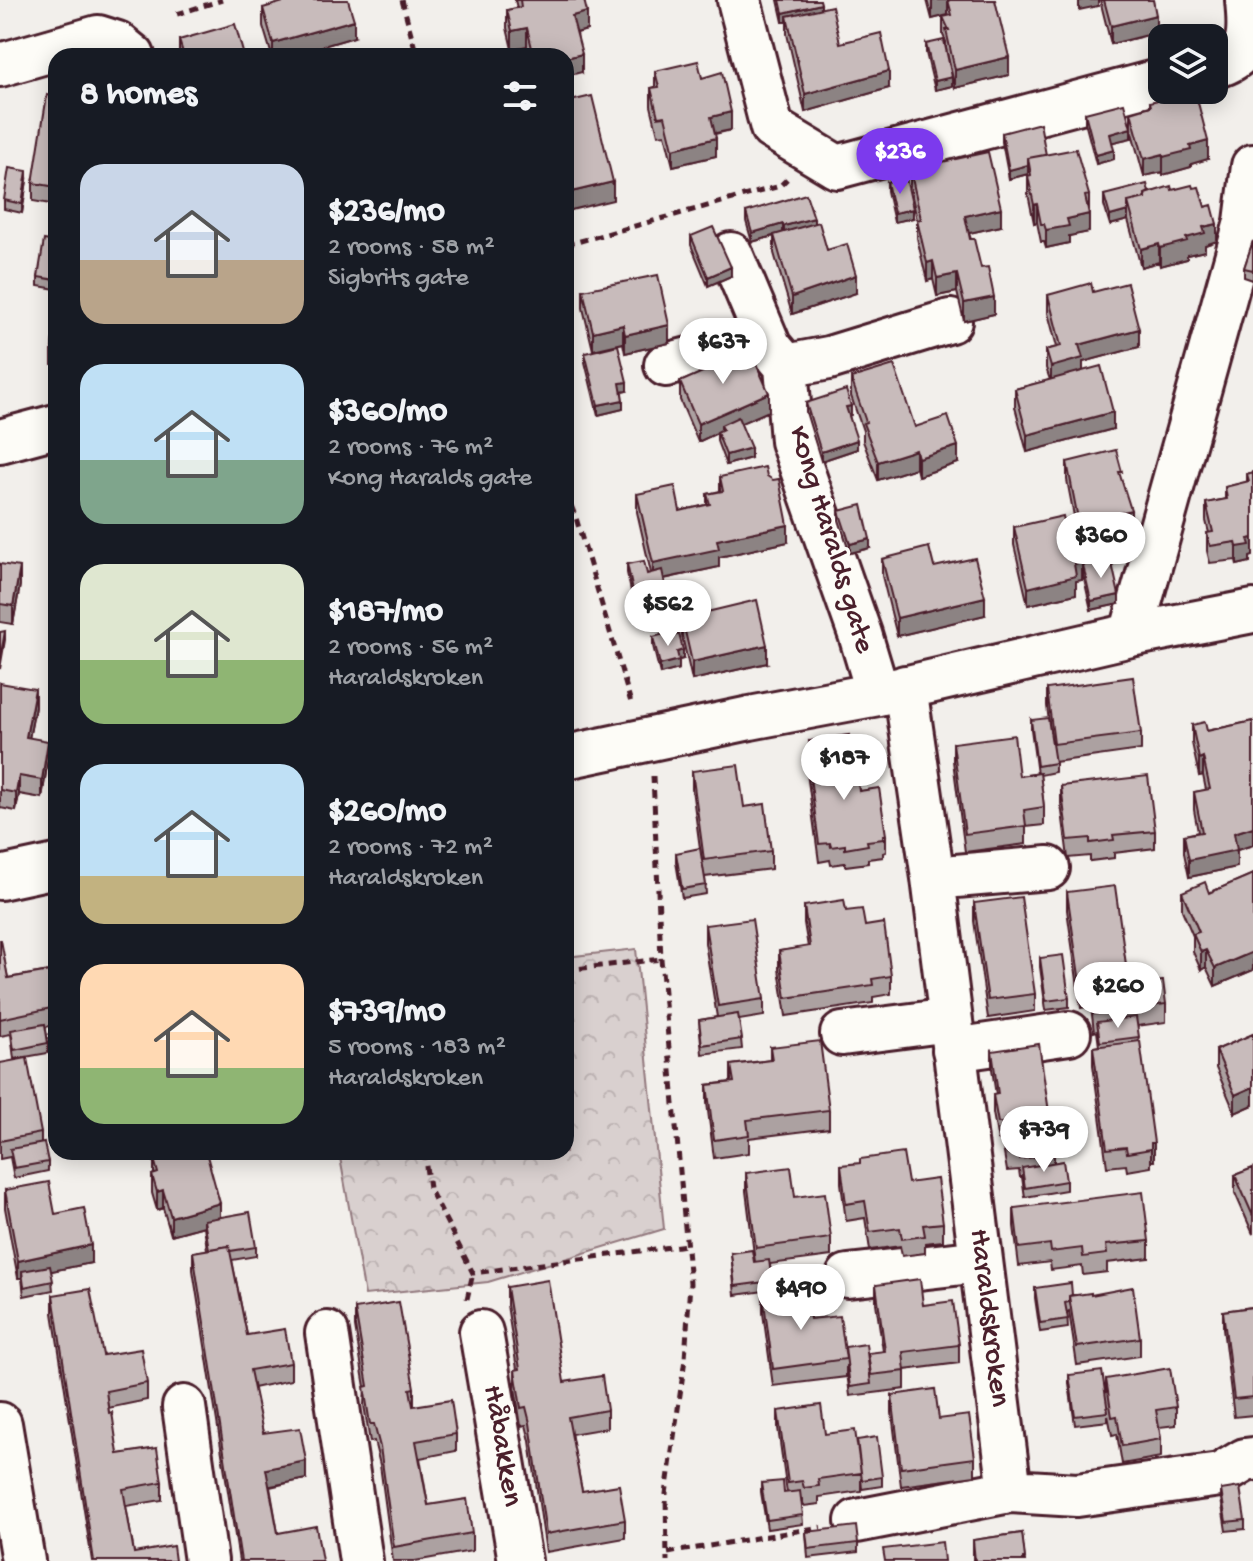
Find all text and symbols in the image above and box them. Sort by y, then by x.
map controls [1148,24,1228,104]
button: layers [1148,24,1228,104]
icon: filters [498,74,542,118]
text: 8 homes [80,76,197,116]
pin: $236 [853,128,947,196]
text: $236 [874,138,926,169]
text: $236/mo [328,193,445,233]
icon: home [144,196,240,292]
text: 2 rooms · 58 m² [328,233,494,264]
text: Sigbrits gate [328,264,469,295]
pin: $637 [676,318,770,386]
text: $637 [697,328,749,359]
text: $360/mo [328,393,447,433]
icon: home [144,396,240,492]
street label: Kong Haralds gate [779,422,881,658]
text: 2 rooms · 76 m² [328,433,493,464]
text: Kong Haralds gate [328,464,532,495]
pin: $360 [1054,512,1148,580]
text: $360 [1074,522,1128,553]
pin: $562 [621,580,715,648]
text: $562 [642,590,694,621]
text: $187/mo [328,593,443,633]
icon: home [144,596,240,692]
text: 2 rooms · 56 m² [328,633,493,664]
text: Haraldskroken [328,664,483,695]
pin: $187 [797,734,891,802]
text: $187 [819,744,869,775]
text: $260/mo [328,793,446,833]
icon: home [144,796,240,892]
text: 2 rooms · 72 m² [328,833,493,864]
text: Haraldskroken [328,864,483,895]
pin: $260 [1071,962,1165,1030]
text: $260 [1092,972,1144,1003]
text: $739/mo [328,993,446,1033]
icon: home [144,996,240,1092]
text: 5 rooms · 183 m² [328,1033,506,1064]
text: Haraldskroken [328,1064,483,1095]
pin: $739 [997,1106,1091,1174]
text: $739 [1018,1116,1070,1147]
street label: Haraldskroken [960,1227,1016,1409]
pin: $490 [754,1264,848,1332]
text: $490 [775,1274,827,1305]
street label: Håbakken [473,1383,529,1509]

